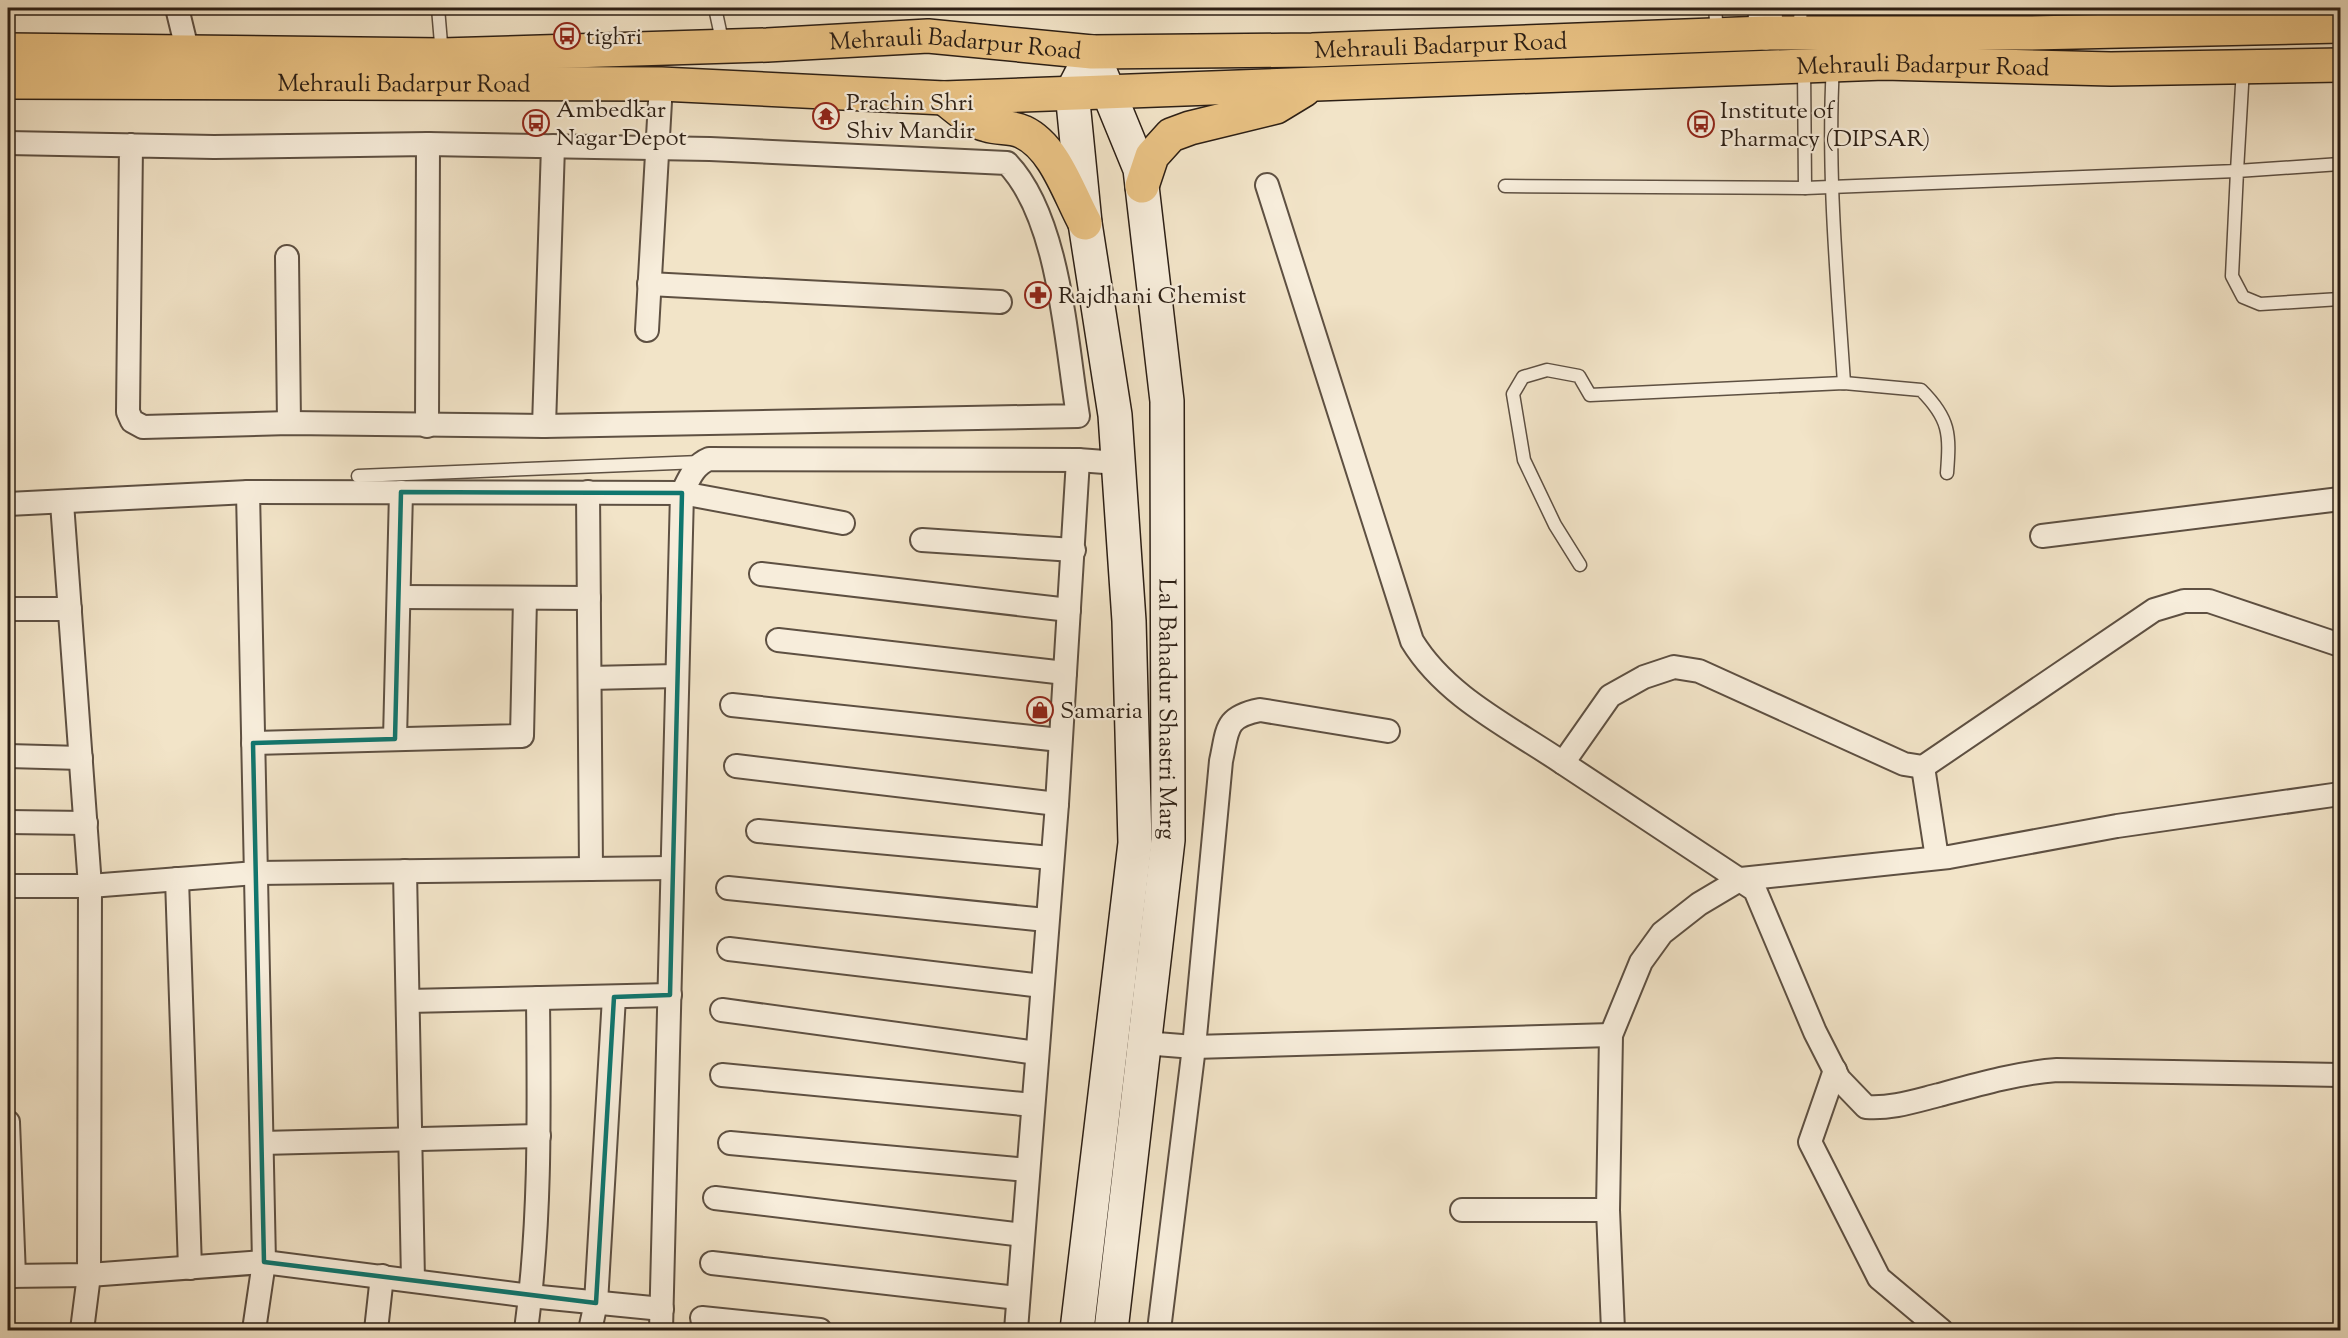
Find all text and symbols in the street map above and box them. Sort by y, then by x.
bus stop icon: tighri [552,21,582,51]
place label: tighri [586,21,642,55]
street label: Mehrauli Badarpur Road [828,21,1083,70]
street label: Mehrauli Badarpur Road [1314,25,1568,69]
street label: Mehrauli Badarpur Road [1796,48,2050,86]
street label: Mehrauli Badarpur Road [277,68,531,103]
place label: Prachin Shri Shiv Mandir [846,87,975,149]
place label: Ambedkar Nagar Depot [556,94,687,156]
place label: Institute of Pharmacy (DIPSAR) [1720,95,1930,157]
temple icon: Prachin Shri Shiv Mandir [811,101,841,131]
bus stop icon: Ambedkar Nagar Depot [521,108,551,138]
bus stop icon: Institute of Pharmacy (DIPSAR) [1686,109,1716,139]
pharmacy icon: Rajdhani Chemist [1023,280,1053,310]
place label: Rajdhani Chemist [1058,280,1246,314]
street label: Lal Bahadur Shastri Marg [1148,578,1183,840]
shop icon: Samaria [1025,695,1055,725]
place label: Samaria [1060,695,1143,729]

